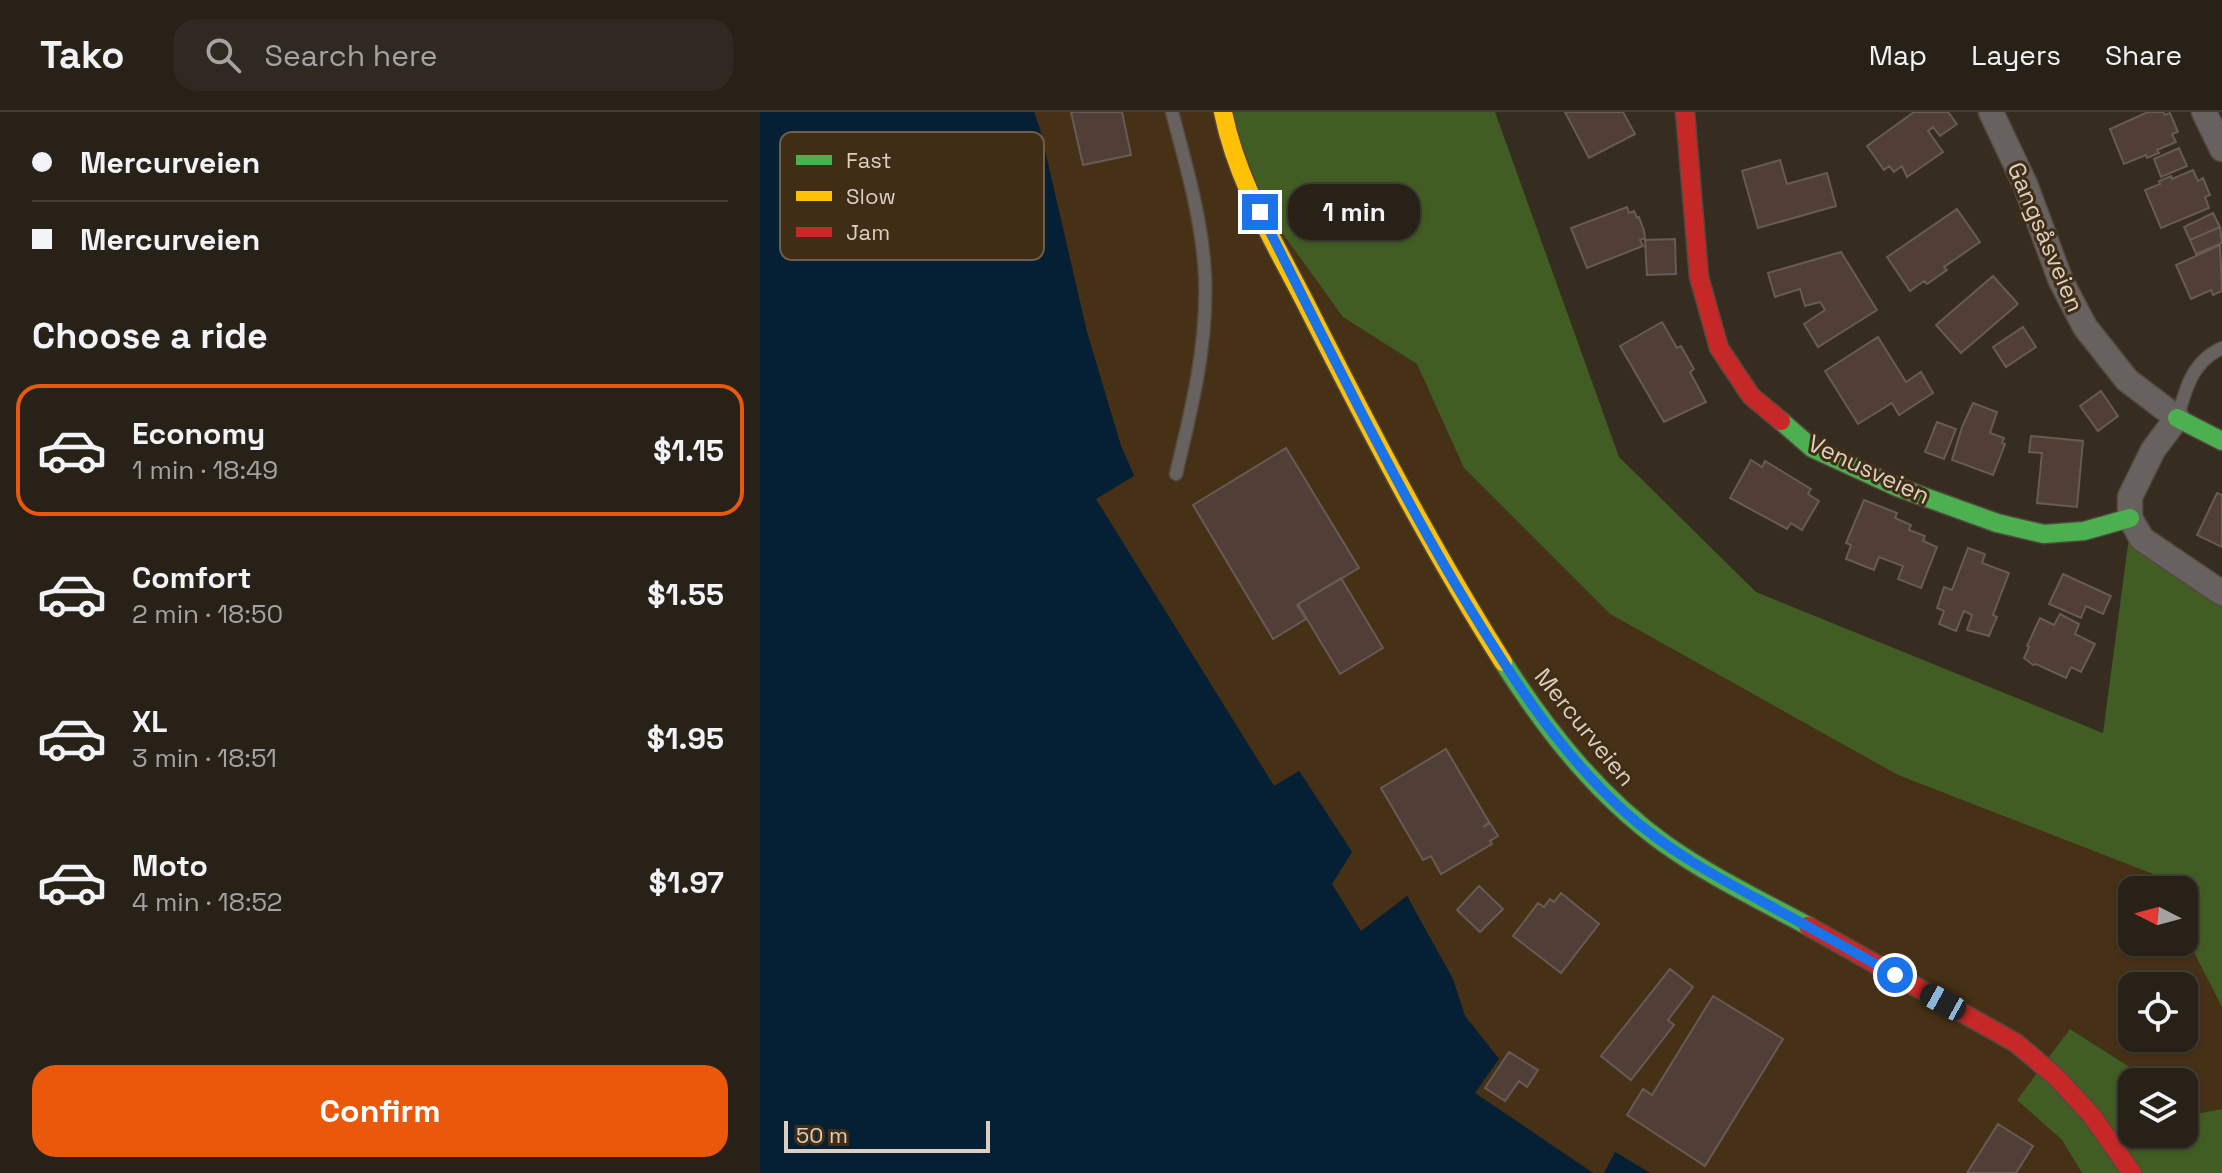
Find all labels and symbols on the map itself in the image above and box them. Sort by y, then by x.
legend [780,132,1044,260]
text: Fast [846,146,892,174]
street label: Gangsåsveien [2001,157,2091,317]
text: Slow [846,182,896,210]
callout: 1 min [1288,184,1420,240]
route end [1242,194,1278,230]
text: Jam [846,218,890,246]
street label: Venusveien [1803,427,1935,511]
street label: Mercurveien [1528,662,1642,792]
north arrow [2118,876,2198,956]
route start [1877,957,1913,993]
car [1916,980,1970,1024]
scale bar [784,1117,990,1153]

